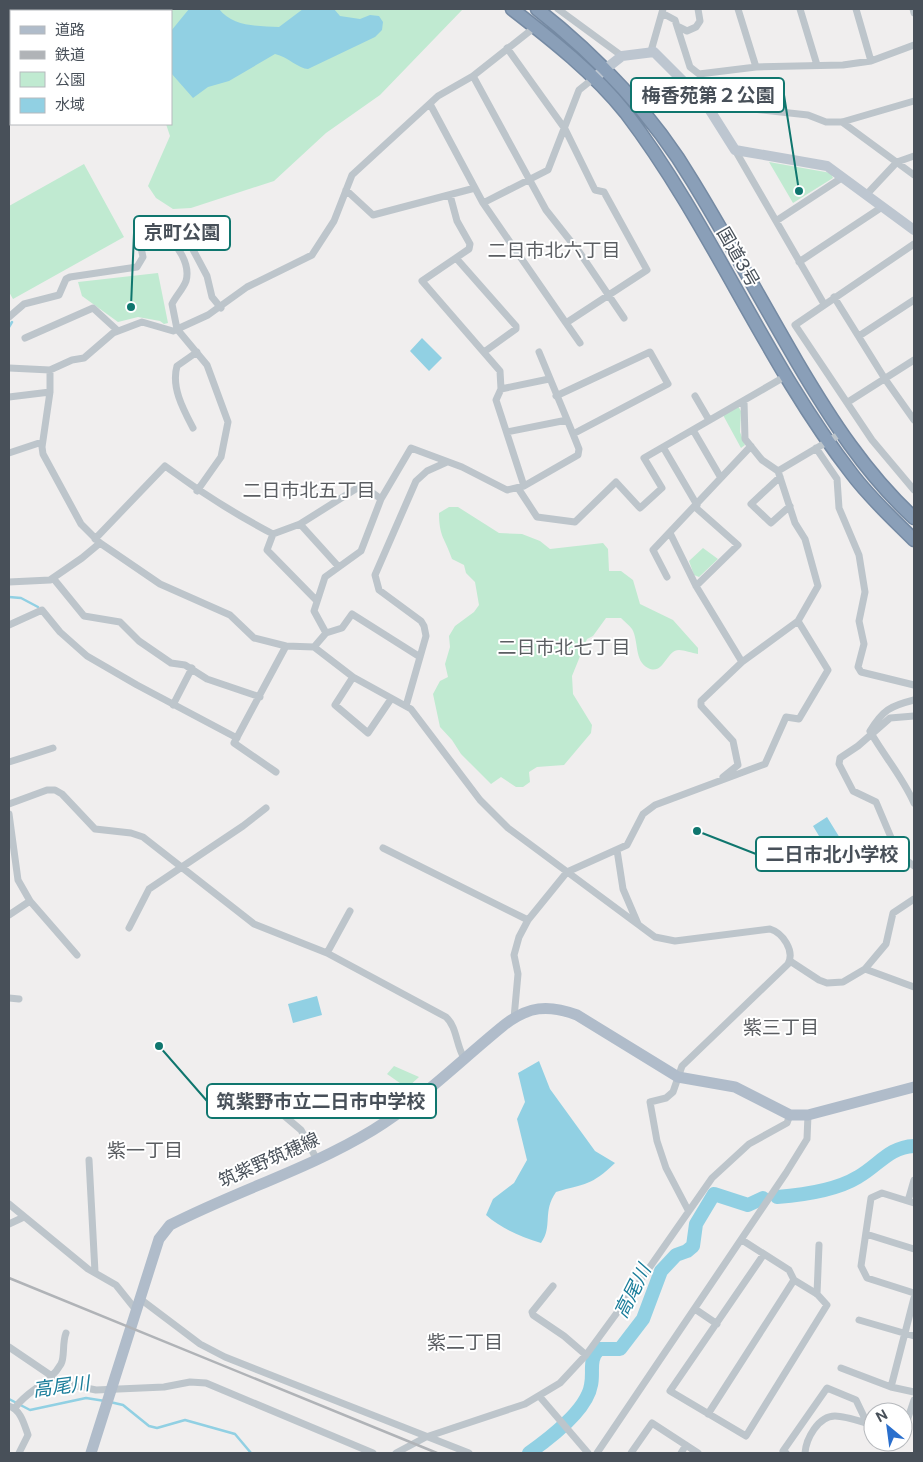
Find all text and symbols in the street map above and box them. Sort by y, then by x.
legend [10,10,172,125]
text: 道路 [55,21,85,38]
text: 鉄道 [55,46,85,63]
text: 公園 [55,71,85,88]
callout: 梅香苑第２公園 [631,78,784,112]
text: 梅香苑第２公園 [641,84,775,106]
text: 水域 [55,96,85,113]
callout: 京町公園 [134,216,230,250]
text: 京町公園 [144,221,220,243]
street label: 国道3号 [713,223,764,290]
district label: 二日市北六丁目 [487,239,621,261]
district label: 二日市北五丁目 [242,479,376,501]
district label: 二日市北七丁目 [497,636,631,658]
callout: 二日市北小学校 [756,837,909,871]
text: 二日市北小学校 [765,843,899,865]
district label: 紫三丁目 [743,1016,819,1038]
callout: 筑紫野市立二日市中学校 [207,1084,436,1118]
text: 筑紫野市立二日市中学校 [216,1090,426,1112]
street label: 筑紫野筑穂線 [215,1128,322,1191]
district label: 紫一丁目 [107,1139,183,1161]
water label: 高尾川 [609,1259,656,1321]
district label: 紫二丁目 [427,1331,503,1353]
water label: 高尾川 [31,1371,93,1400]
north arrow [863,1402,913,1452]
text: N [873,1406,890,1425]

